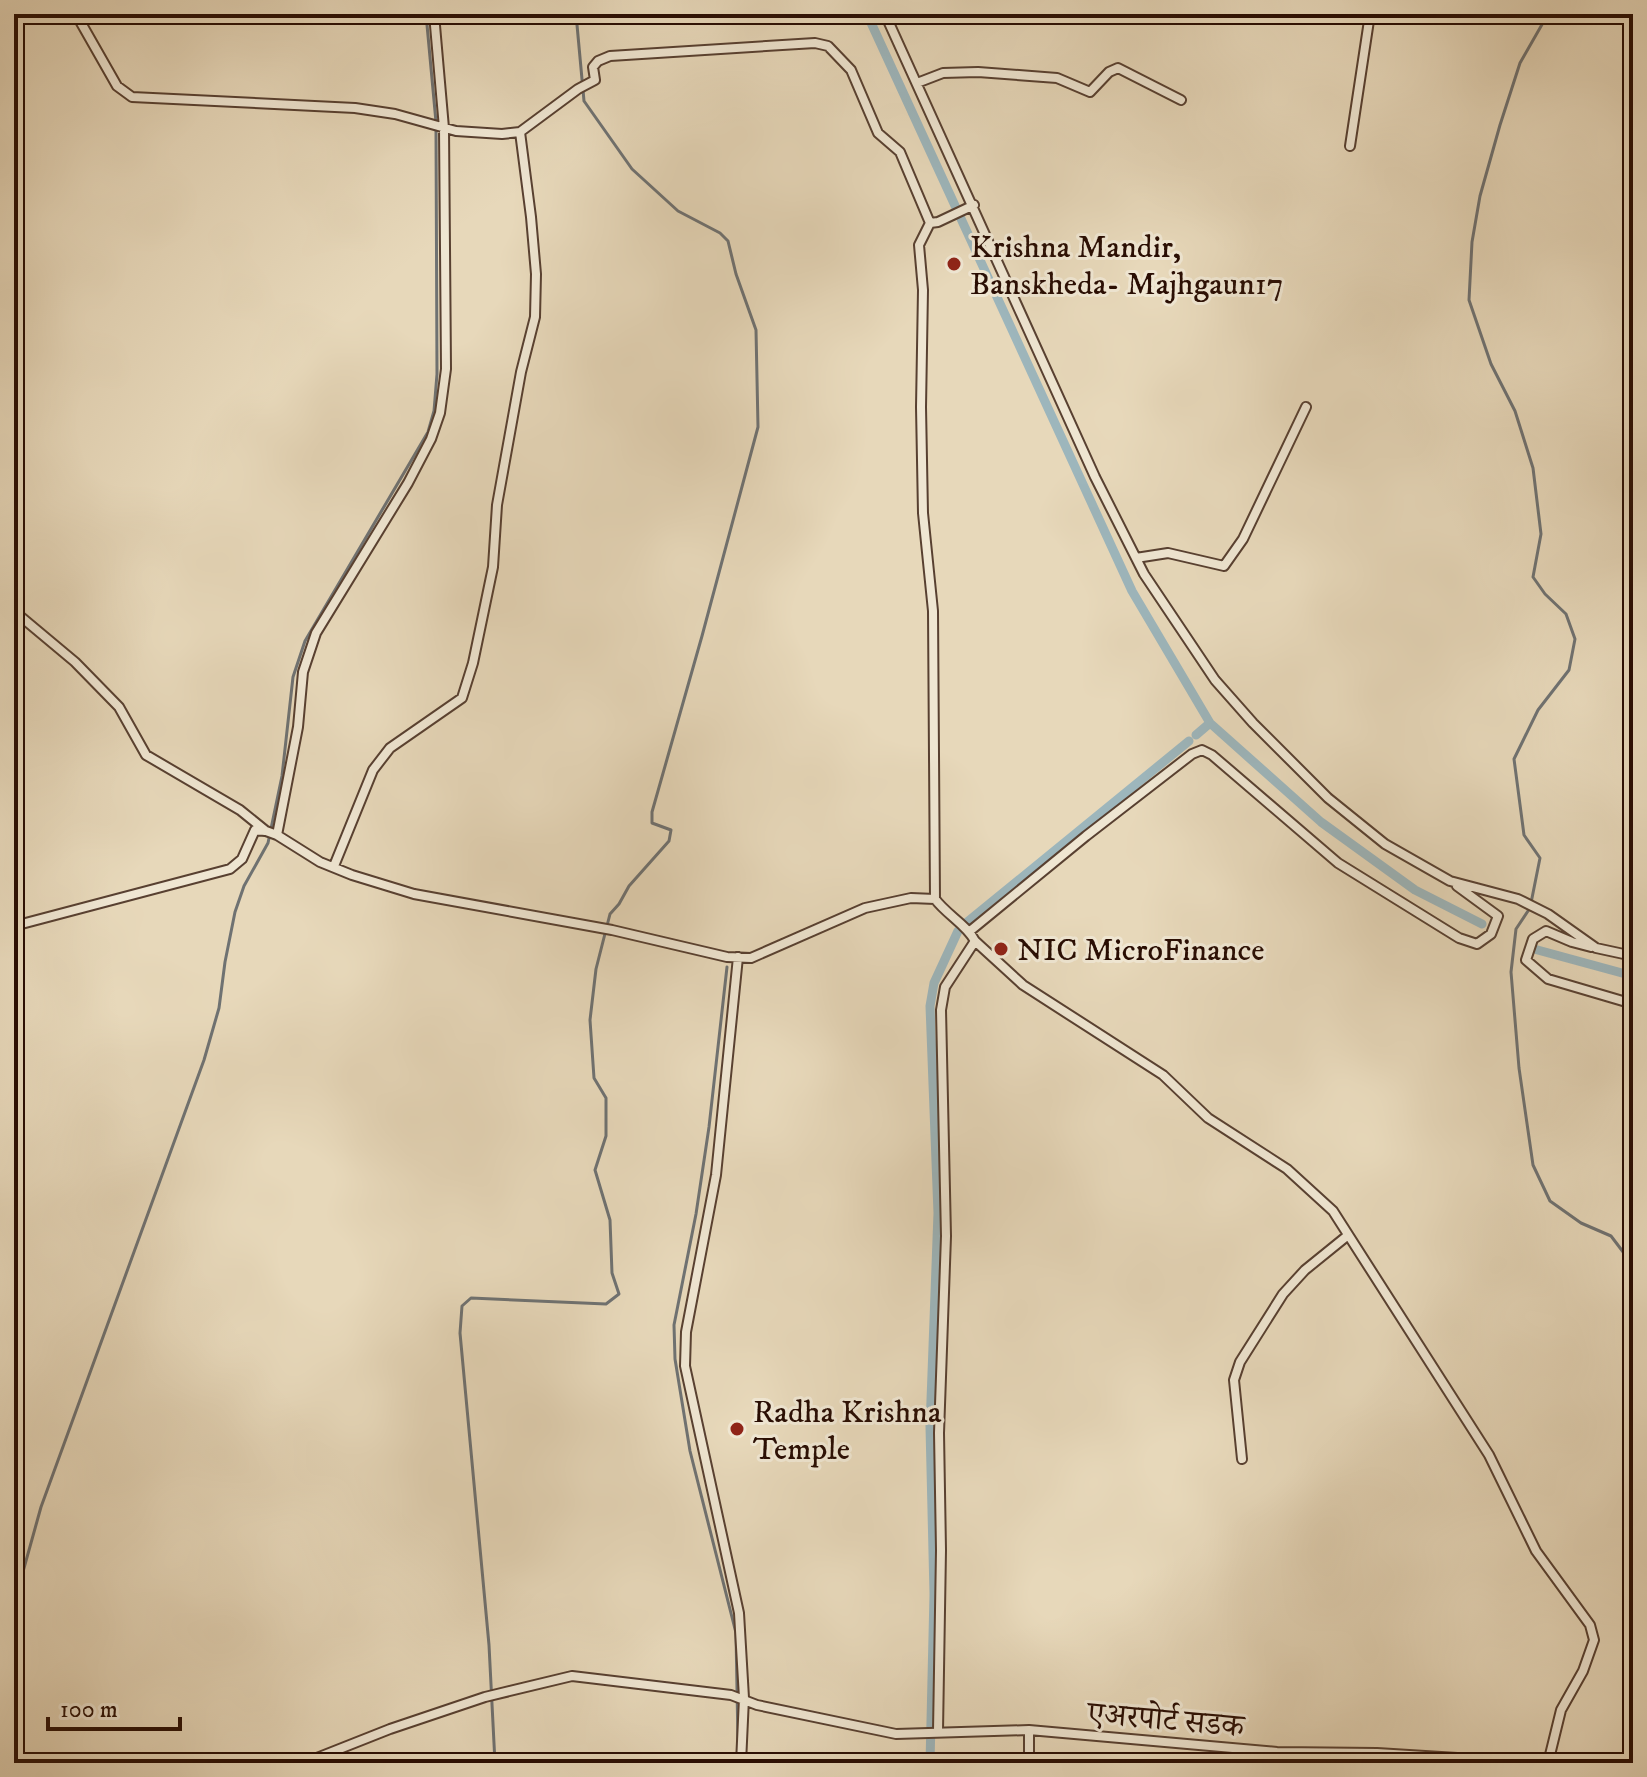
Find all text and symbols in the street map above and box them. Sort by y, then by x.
place label: Krishna Mandir, Banskheda- Majhgaun17 [970,228,1284,305]
marker: Krishna Mandir, Banskheda- Majhgaun17 [945,255,963,273]
place label: NIC MicroFinance [1017,931,1265,971]
marker: NIC MicroFinance [992,940,1010,958]
place label: Radha Krishna Temple [753,1393,942,1470]
marker: Radha Krishna Temple [728,1420,746,1438]
scale bar [48,1681,180,1731]
street label: एअरपोर्ट सडक [1084,1694,1248,1748]
text: 100 m [60,1695,118,1725]

